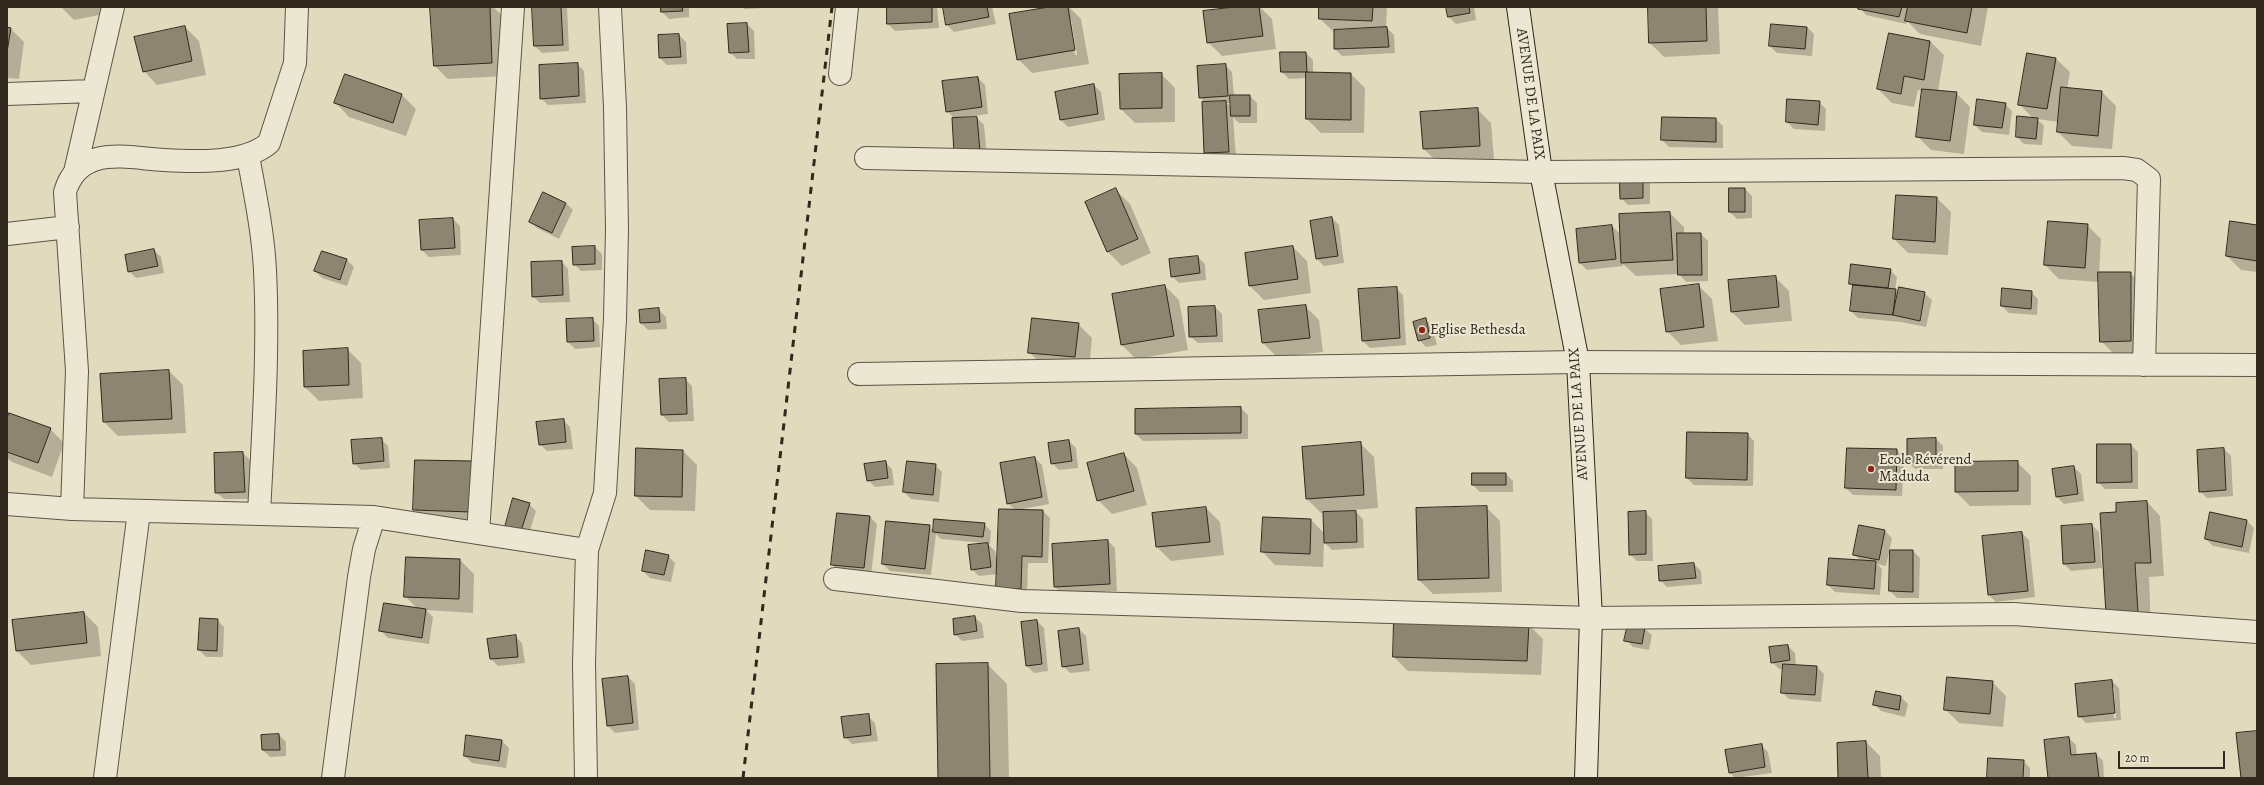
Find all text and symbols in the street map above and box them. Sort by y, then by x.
street label: AVENUE DE LA PAIX [1512,27,1548,161]
place label: Eglise Bethesda [1430,321,1526,339]
marker: Eglise Bethesda [1417,325,1427,335]
street label: AVENUE DE LA PAIX [1565,347,1593,481]
place label: Ecole Révérend Maduda [1879,451,1972,486]
marker: Ecole Révérend Maduda [1866,464,1876,474]
scale bar [2120,743,2227,769]
text: 20 m [2125,750,2149,766]

